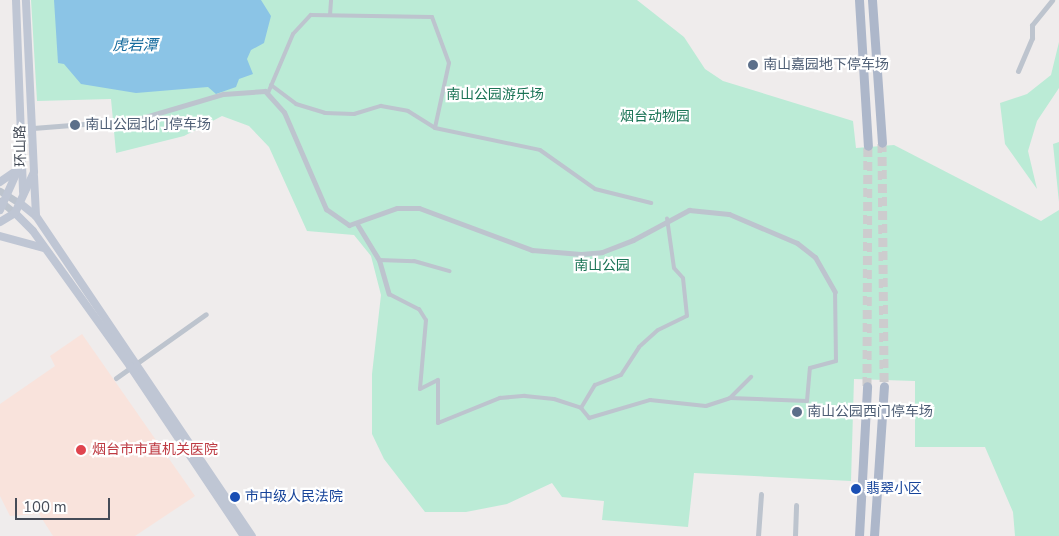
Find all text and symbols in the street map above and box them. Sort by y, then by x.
water label: 虎岩潭 [113,37,157,55]
place label: 南山嘉园地下停车场 [763,57,889,73]
marker: 南山嘉园地下停车场 [747,59,759,71]
park label: 南山公园游乐场 [446,87,544,103]
park label: 烟台动物园 [620,109,690,125]
place label: 南山公园北门停车场 [85,117,211,133]
marker: 南山公园北门停车场 [69,119,81,131]
street label: 环山路 [12,125,30,167]
park label: 南山公园 [574,258,630,274]
place label: 南山公园西门停车场 [807,404,933,420]
marker: 南山公园西门停车场 [791,406,803,418]
place label: 烟台市市直机关医院 [92,442,218,458]
marker: 烟台市市直机关医院 [74,443,88,457]
place label: 翡翠小区 [866,481,922,497]
marker: 翡翠小区 [850,483,862,495]
scale bar [18,488,112,520]
place label: 市中级人民法院 [245,489,343,505]
marker: 市中级人民法院 [229,491,241,503]
text: 100 m [23,497,67,517]

